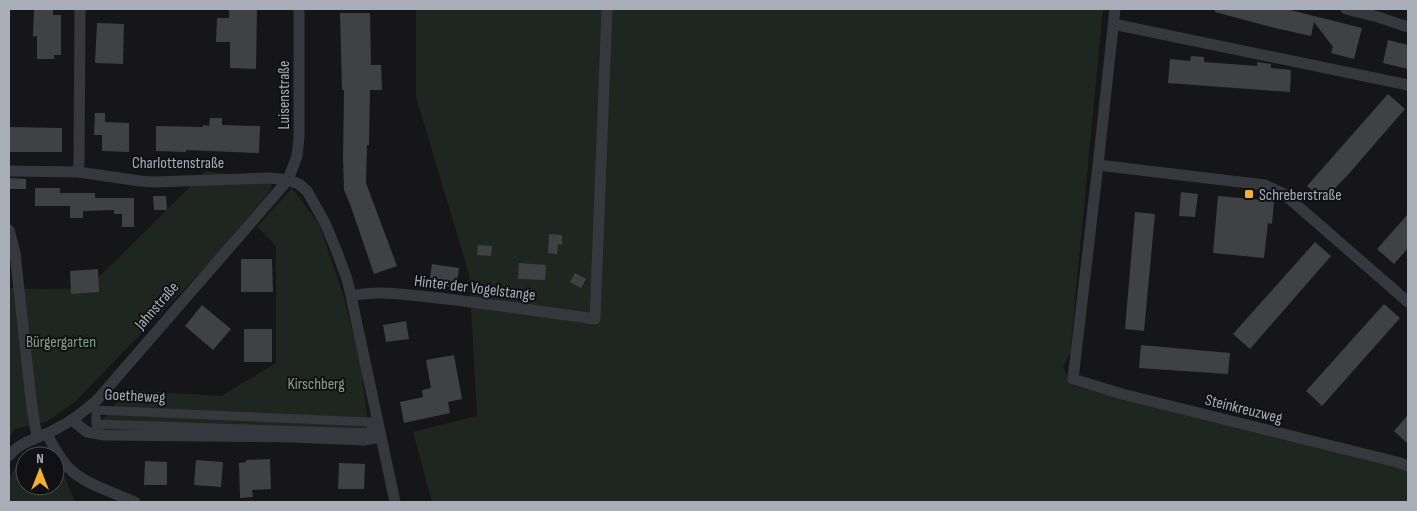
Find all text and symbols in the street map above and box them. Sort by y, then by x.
street label: Luisenstraße [275,61,294,129]
street label: Charlottenstraße [132,154,224,173]
place label: Schreberstraße [1259,186,1342,205]
marker: Schreberstraße [1243,188,1255,200]
street label: Hinter der Vogelstange [413,272,536,305]
street label: Jahnstraße [130,278,183,335]
park label: Bürgergarten [26,333,96,352]
park label: Kirschberg [287,375,345,394]
street label: Goetheweg [104,385,166,408]
street label: Steinkreuzweg [1203,391,1284,428]
north arrow [15,446,65,496]
text: N [36,450,44,467]

